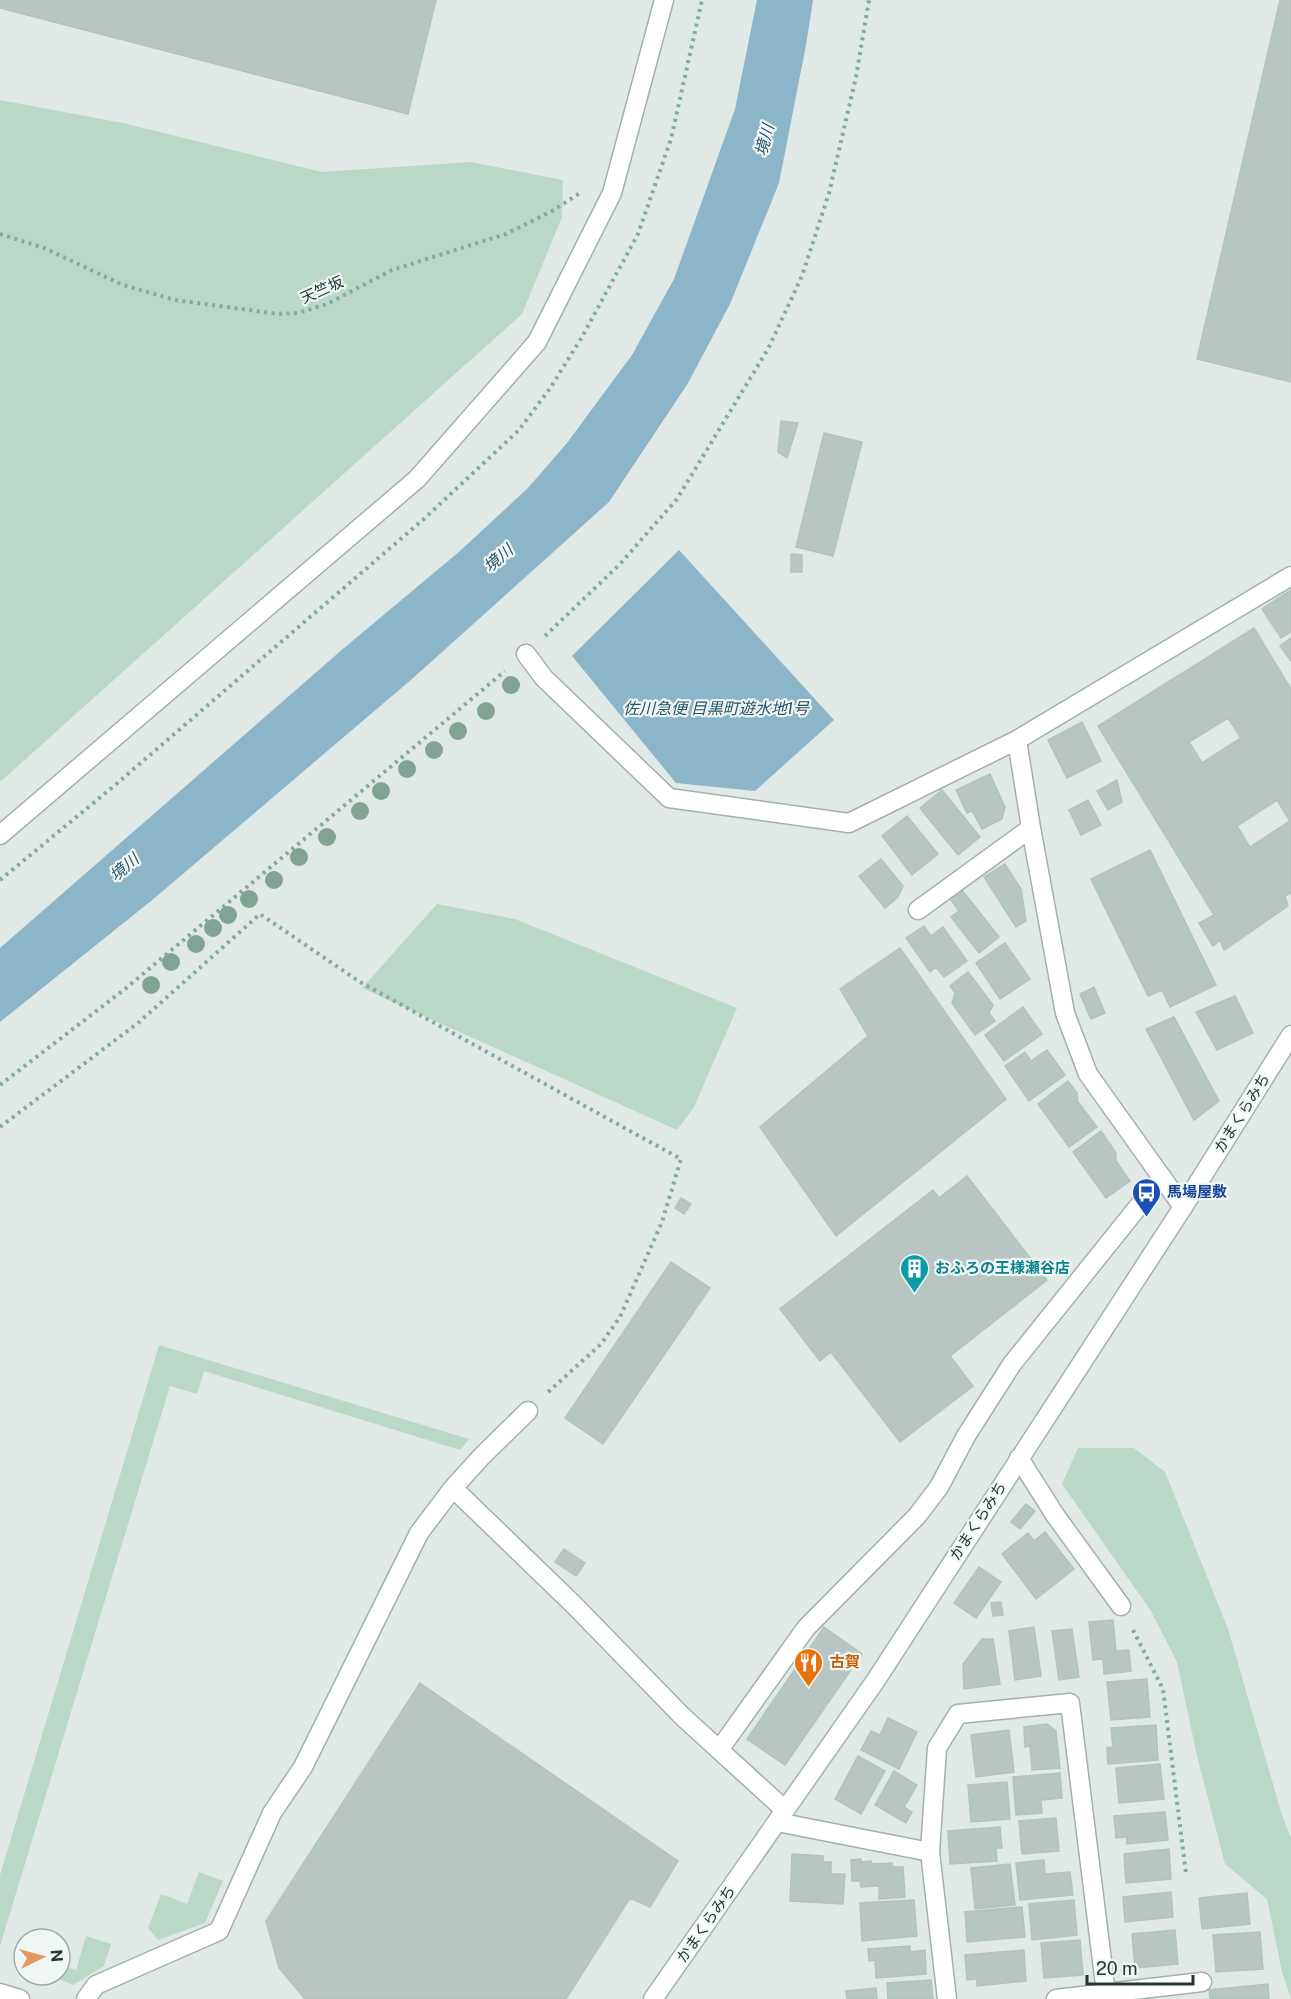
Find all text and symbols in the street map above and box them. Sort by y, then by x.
water label: 境川 [751,120,778,158]
street label: 天竺坂 [298,273,346,306]
water label: 境川 [480,539,518,576]
water label: 佐川急便 目黒町遊水地1号 [623,699,810,718]
water label: 境川 [106,849,144,885]
street label: かまくらみち [1211,1070,1273,1155]
bus stop icon: 馬場屋敷 [1130,1176,1162,1218]
place label: 馬場屋敷 [1167,1183,1227,1200]
building icon: おふろの王様瀬谷店 [898,1252,930,1294]
place label: おふろの王様瀬谷店 [935,1259,1070,1276]
street label: かまくらみち [946,1478,1009,1563]
restaurant icon: 古賀 [793,1646,825,1688]
place label: 古賀 [830,1653,860,1670]
street label: かまくらみち [673,1882,738,1965]
north arrow [12,1927,72,1987]
scale bar [1087,1948,1194,1986]
text: N [46,1949,66,1963]
text: 20 m [1096,1958,1138,1979]

